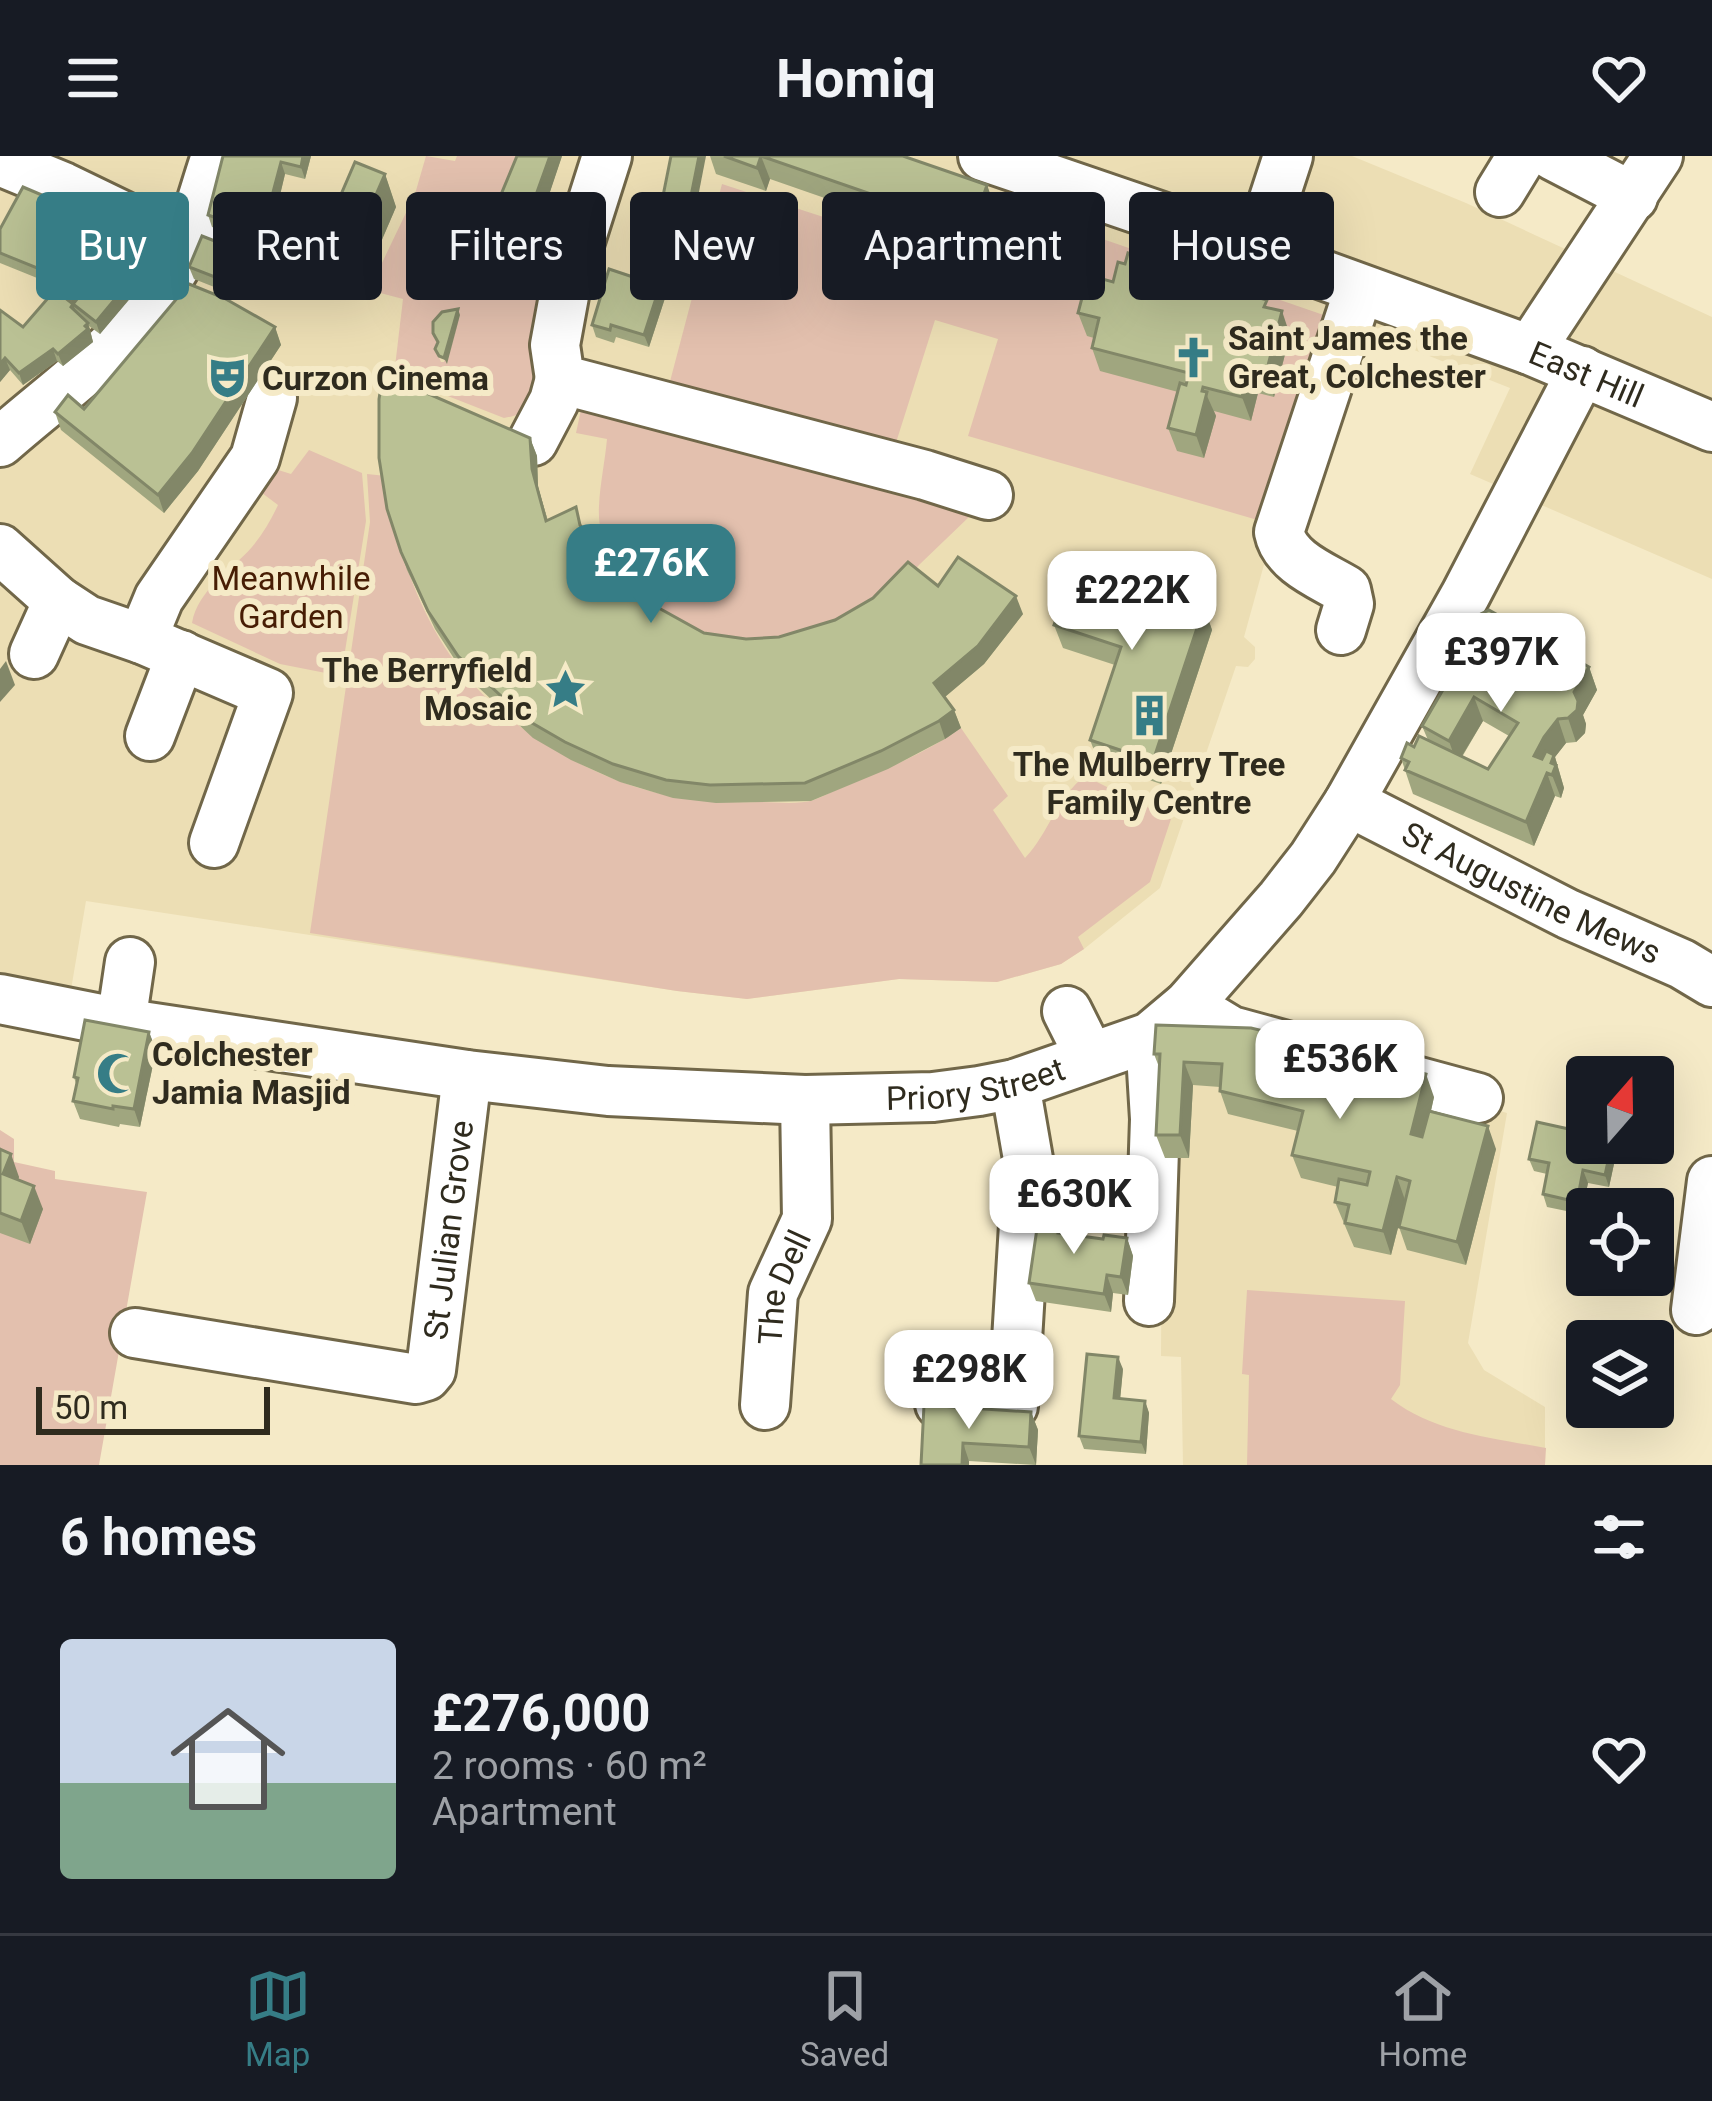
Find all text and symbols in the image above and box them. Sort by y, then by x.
icon: menu [60,45,126,111]
icon: heart [1586,45,1652,111]
text: Homiq [776,47,936,110]
chip: Buy [36,192,189,300]
chip: Rent [213,192,382,300]
chip: Filters [406,192,606,300]
chip: New [630,192,798,300]
chip: Apartment [822,192,1105,300]
chip: House [1129,192,1334,300]
place label: Saint James the Great, Colchester [1228,319,1486,396]
street label: East Hill [1523,333,1650,416]
church icon: Saint James the Great, Colchester [1171,334,1217,380]
theatre icon: Curzon Cinema [205,355,251,401]
place label: Curzon Cinema [262,359,489,398]
pin: £276K [567,524,735,626]
text: £276K [593,540,709,586]
pin: £222K [1048,551,1216,653]
park label: Meanwhile Garden [211,559,371,636]
text: £222K [1074,567,1190,613]
pin: £397K [1417,613,1585,715]
text: £397K [1443,629,1559,675]
place label: The Berryfield Mosaic [322,651,532,728]
place icon: The Berryfield Mosaic [543,666,589,712]
building icon: The Mulberry Tree Family Centre [1126,693,1172,739]
place label: The Mulberry Tree Family Centre [1013,745,1285,822]
street label: St Augustine Mews [1396,814,1667,972]
pin: £536K [1256,1020,1424,1122]
place label: Colchester Jamia Masjid [152,1035,351,1112]
text: £536K [1282,1036,1398,1082]
street label: Priory Street [886,1049,1070,1118]
mosque icon: Colchester Jamia Masjid [95,1050,141,1096]
north arrow [1566,1056,1674,1164]
map controls [1566,1056,1674,1428]
street label: St Julian Grove [416,1118,481,1342]
pin: £630K [990,1155,1158,1257]
text: £630K [1016,1171,1132,1217]
button: locate [1566,1188,1674,1296]
street label: The Dell [750,1224,819,1346]
button: layers [1566,1320,1674,1428]
pin: £298K [885,1330,1053,1432]
text: £298K [911,1346,1027,1392]
scale bar [36,1381,270,1434]
text: 50 m [54,1388,128,1427]
icon: filters [1586,1504,1652,1570]
text: 6 homes [60,1508,257,1567]
text: £276,000 [432,1684,650,1743]
icon: home [156,1687,300,1831]
icon: heart [1586,1726,1652,1792]
text: 2 rooms · 60 m² [432,1743,707,1789]
text: Apartment [432,1789,617,1835]
tab: Map [245,1963,311,2074]
tab: Saved [800,1963,889,2074]
tab: Home [1379,1963,1467,2074]

